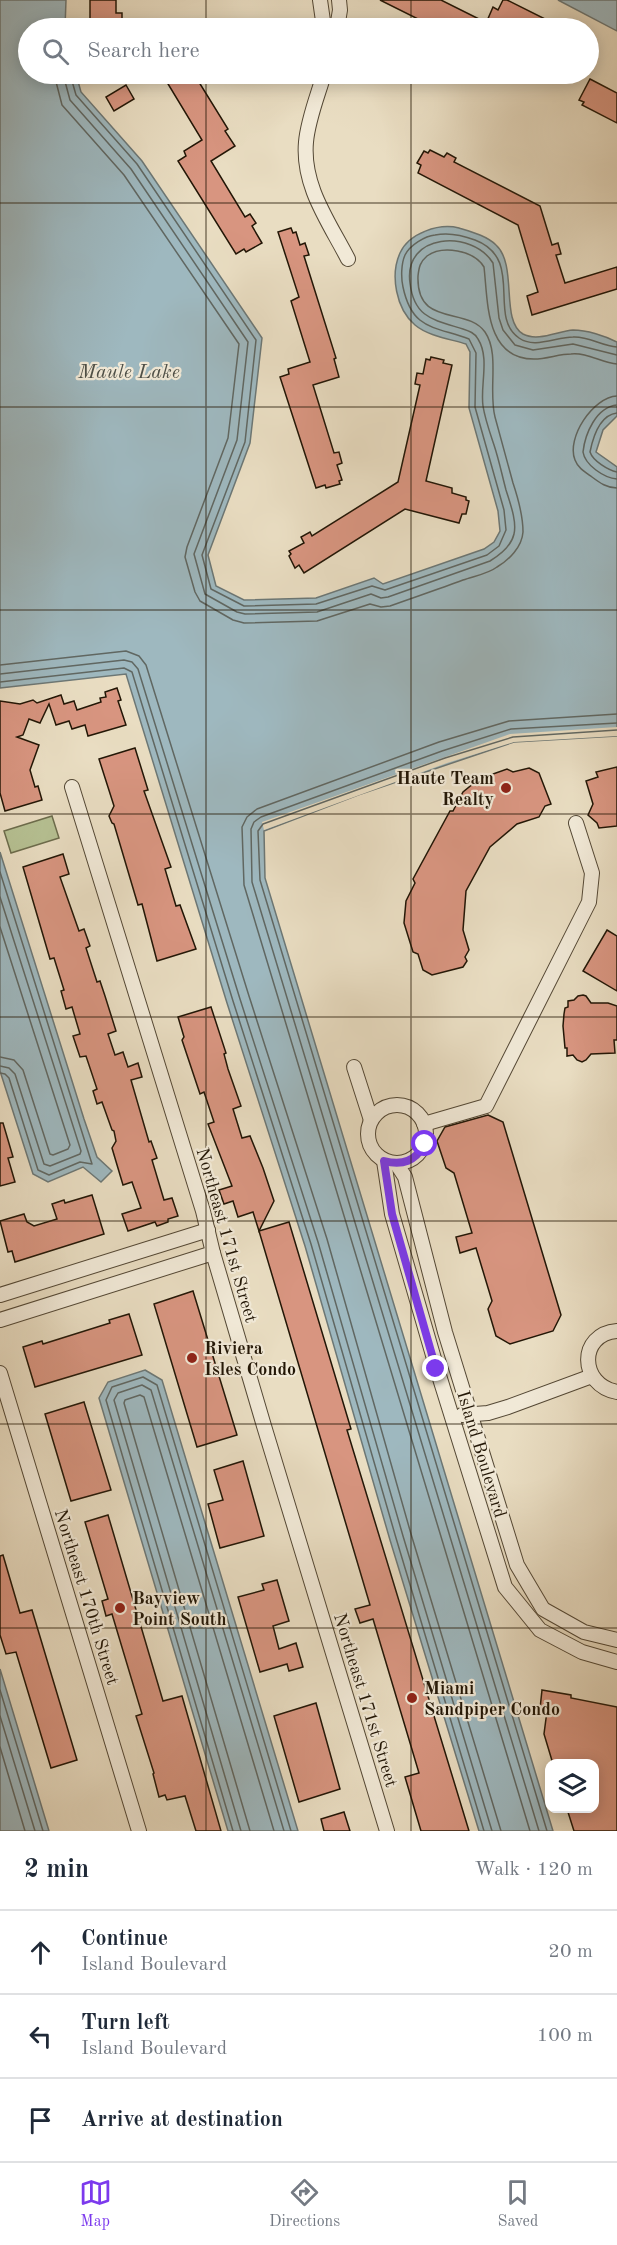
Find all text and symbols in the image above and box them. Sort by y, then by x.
search box [18,18,599,84]
icon: search [39,35,72,68]
text: Search here [87,40,200,62]
water label: Maule Lake [77,363,180,383]
place label: Haute Team Realty [396,770,494,809]
marker: Haute Team Realty [499,781,513,795]
route start [411,1130,437,1156]
street label: Northeast 171st Street [192,1146,260,1325]
place label: Riviera Isles Condo [204,1340,296,1379]
marker: Riviera Isles Condo [185,1351,199,1365]
route end [422,1355,448,1381]
street label: Island Boulevard [453,1389,509,1520]
street label: Northeast 170th Street [51,1507,121,1687]
place label: Bayview Point South [132,1590,226,1629]
marker: Bayview Point South [113,1601,127,1615]
street label: Northeast 171st Street [330,1611,400,1789]
place label: Miami Sandpiper Condo [424,1680,560,1719]
marker: Miami Sandpiper Condo [405,1691,419,1705]
map controls [545,1759,599,1813]
button: layers [545,1759,599,1813]
text: 2 min [24,1857,89,1883]
text: Walk · 120 m [474,1860,593,1880]
text: Continue [81,1928,168,1950]
icon: ahead [24,1936,57,1969]
text: 20 m [548,1942,593,1962]
text: Island Boulevard [81,1955,227,1975]
text: Turn left [81,2012,170,2034]
icon: left [24,2020,57,2053]
text: 100 m [537,2026,593,2046]
text: Island Boulevard [81,2039,227,2059]
icon: arrive [24,2104,57,2137]
text: Arrive at destination [81,2109,283,2131]
tab: Map [79,2176,112,2232]
tab: Directions [269,2176,340,2232]
tab: Saved [498,2176,538,2232]

